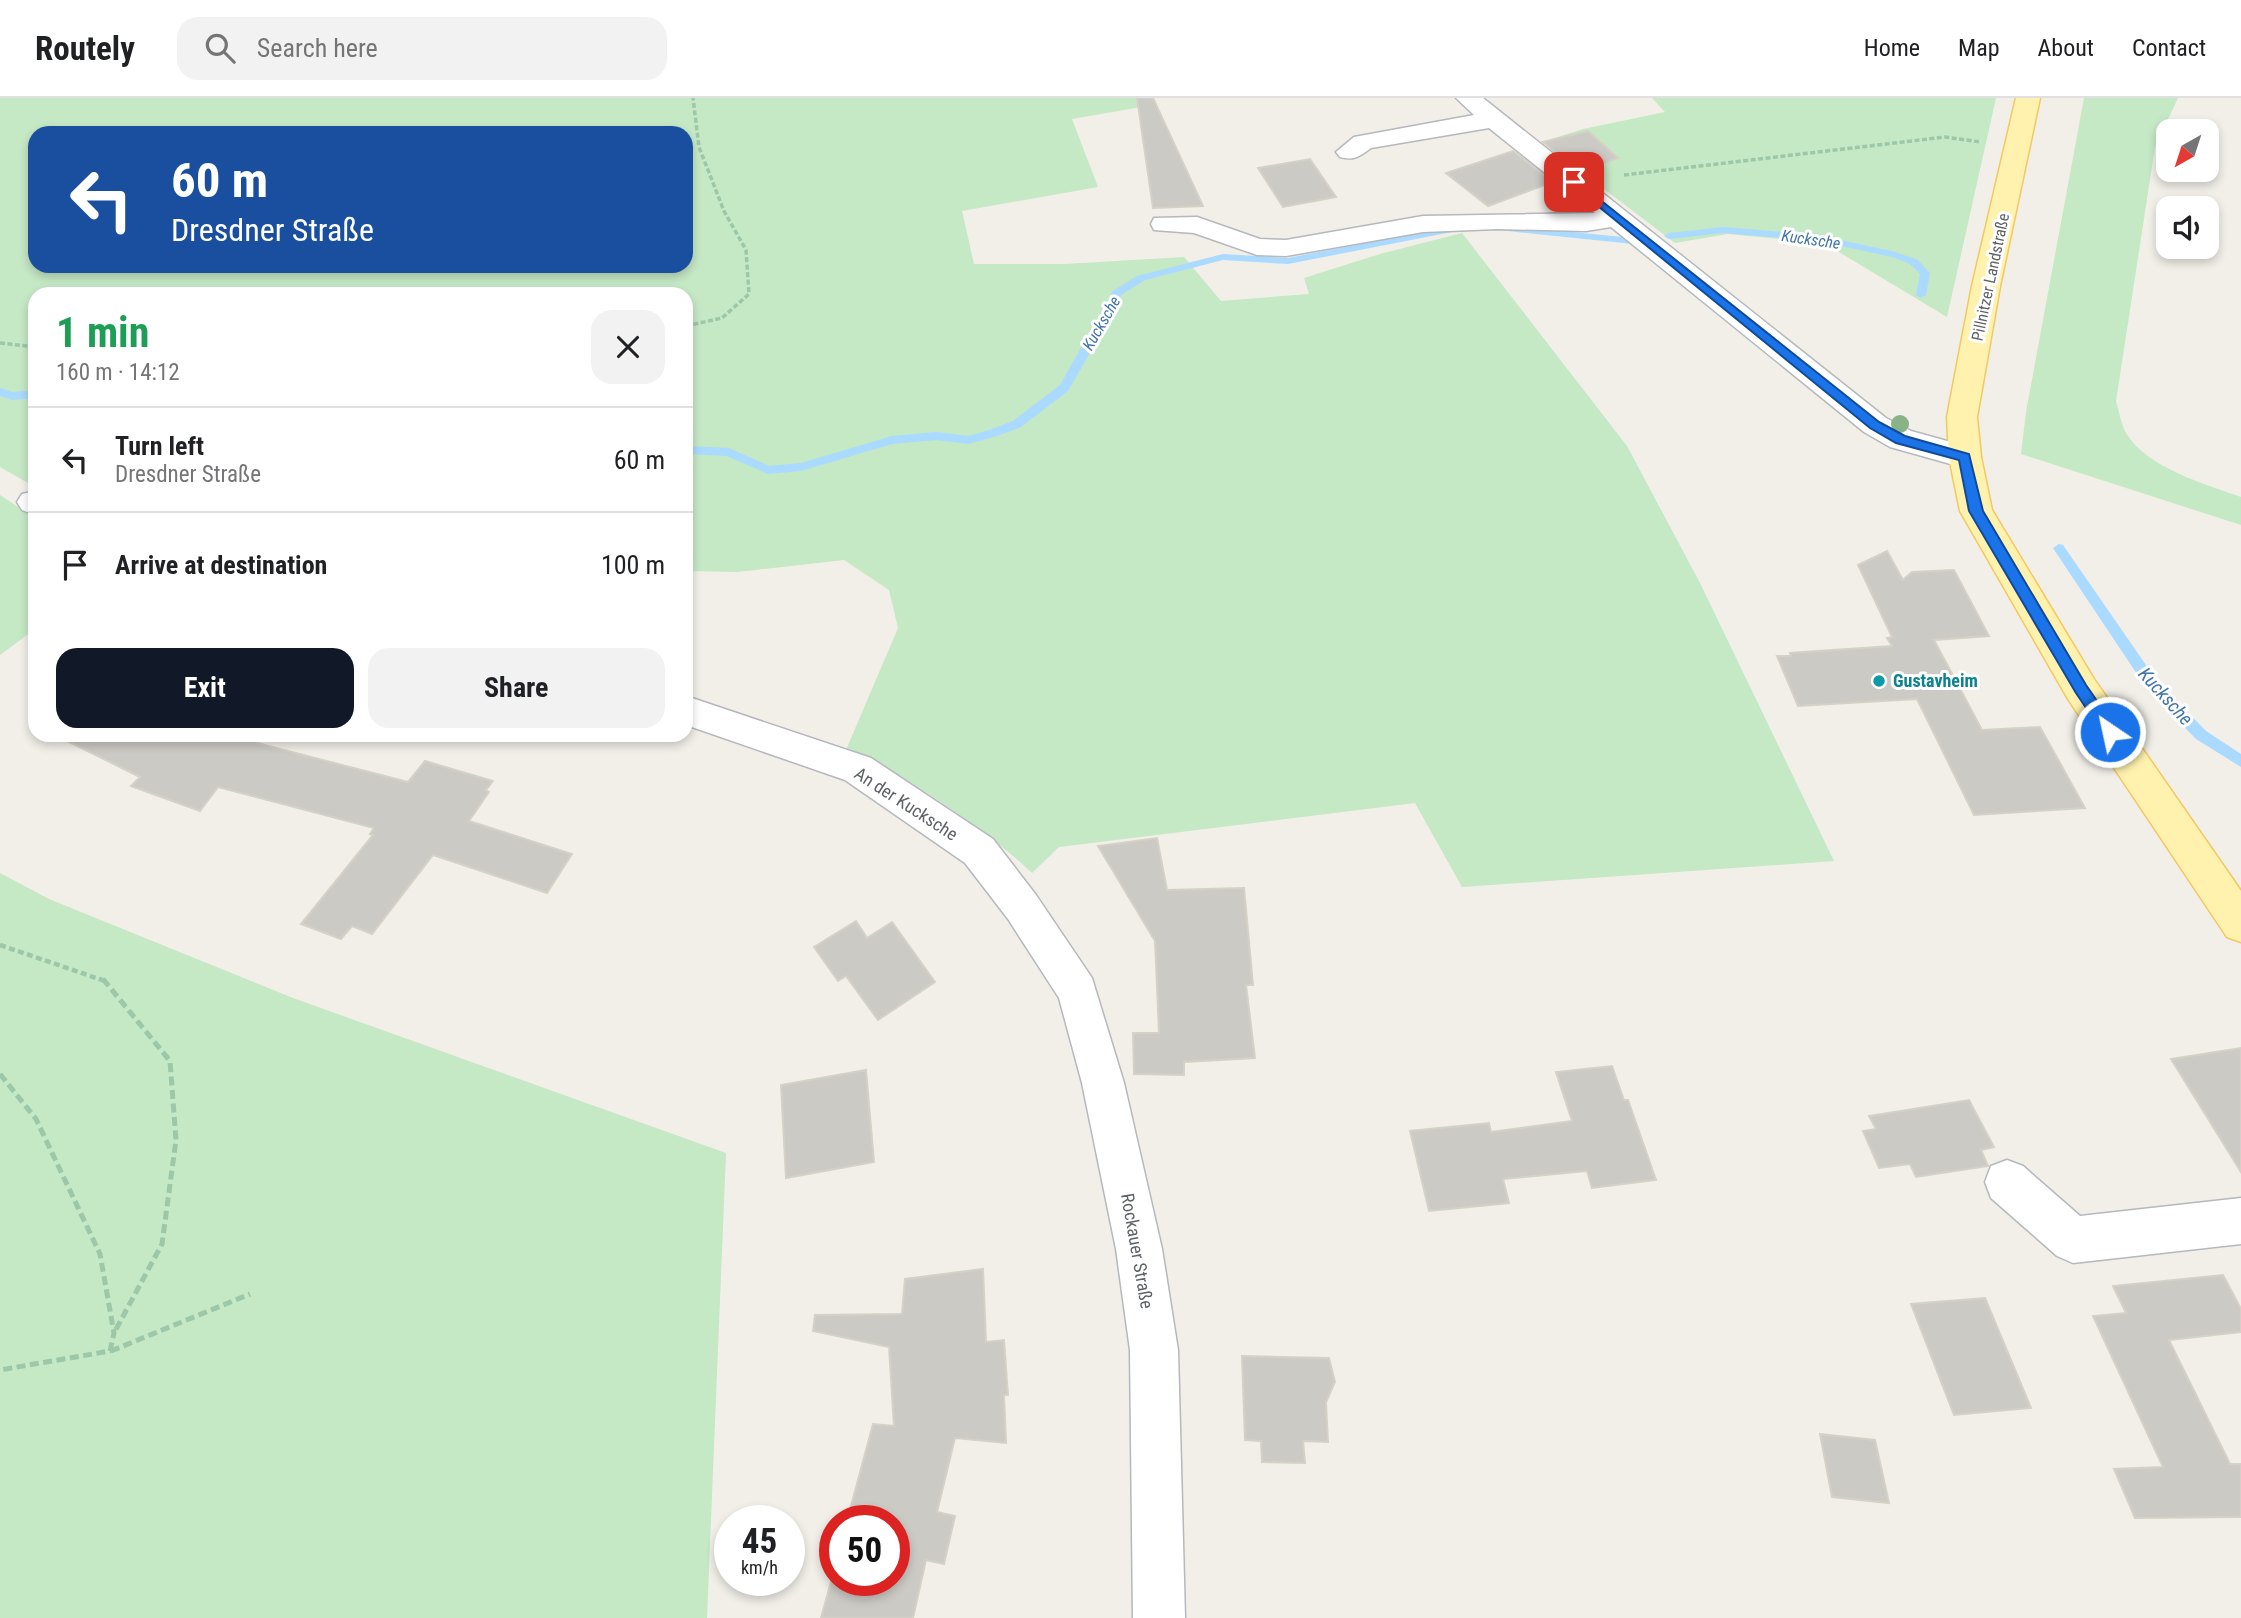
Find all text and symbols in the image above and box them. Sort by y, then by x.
search box [177,17,667,80]
text: Routely [35,29,135,68]
icon: search [201,29,239,67]
text: Search here [257,33,378,63]
text: Home [1864,34,1920,62]
text: Map [1958,34,2000,62]
text: About [2038,34,2094,62]
text: Contact [2132,34,2206,62]
north arrow [2156,119,2219,182]
map controls [2156,119,2219,259]
text: 60 m [171,152,268,209]
pin [1544,152,1604,212]
icon: left [56,154,147,245]
icon: arrive [1555,163,1593,201]
button: sound [2156,196,2219,259]
text: Dresdner Straße [171,211,374,249]
street label: Pillnitzer Landstraße [1968,212,2013,343]
water label: Kucksche [1780,226,1841,253]
water label: Kucksche [1078,293,1124,354]
text: 1 min [56,308,149,357]
button: close [591,310,665,384]
text: 160 m · 14:12 [56,359,180,386]
text: Turn left [115,431,204,461]
icon: left [56,441,94,479]
text: 60 m [614,445,665,475]
text: Dresdner Straße [115,461,261,488]
icon: arrive [56,546,94,584]
text: Arrive at destination [115,550,327,580]
text: 100 m [601,550,665,580]
button: Exit [56,648,354,728]
button: Share [368,648,665,728]
water label: Kucksche [2134,663,2198,730]
place label: Gustavheim [1893,670,1978,691]
marker: Gustavheim [1871,673,1887,689]
position arrow [2073,695,2147,769]
street label: An der Kucksche [851,762,962,845]
street label: Rockauer Straße [1117,1192,1158,1310]
speed limit sign: 50 [819,1505,910,1596]
text: 45 [742,1521,777,1562]
text: km/h [741,1557,778,1578]

